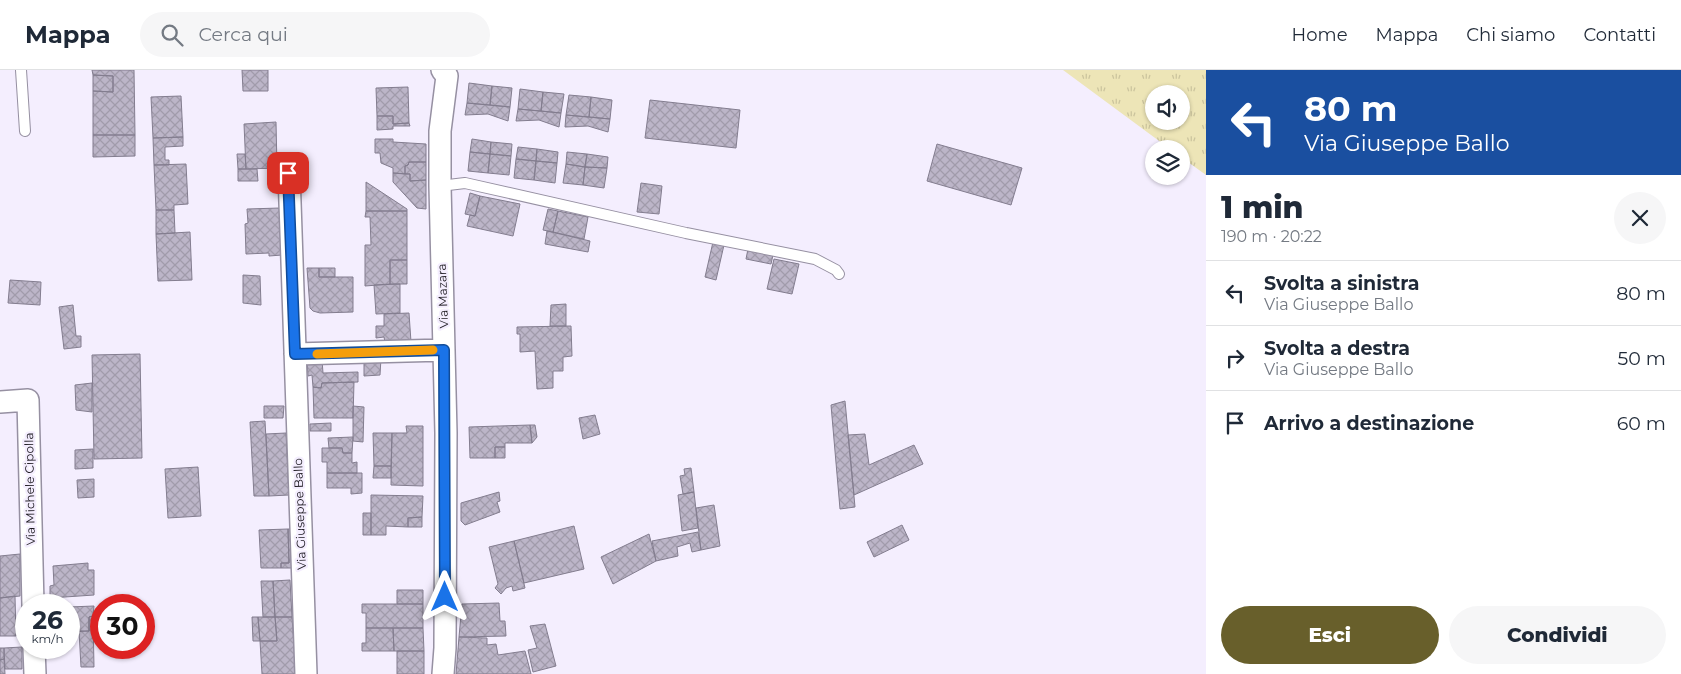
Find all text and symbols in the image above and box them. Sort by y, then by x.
search box [140,12,490,57]
text: Mappa [25,20,110,49]
icon: search [158,21,186,49]
text: Cerca qui [198,23,288,46]
text: Home [1292,24,1348,46]
text: Mappa [1376,24,1438,46]
text: Chi siamo [1466,24,1555,46]
text: Contatti [1583,24,1656,46]
map controls [1145,85,1190,185]
button: sound [1145,85,1190,130]
text: 80 m [1304,87,1398,130]
icon: left [1221,90,1286,155]
text: Via Giuseppe Ballo [1304,130,1509,157]
button: layers [1145,140,1190,185]
pin [267,152,309,194]
icon: arrive [274,159,302,187]
text: 1 min [1221,189,1304,226]
button: close [1614,192,1666,244]
text: 190 m · 20:22 [1221,227,1322,246]
street label: Via Mazara [434,263,451,329]
text: Svolta a sinistra [1264,272,1419,295]
icon: left [1221,279,1249,307]
text: 80 m [1616,282,1666,305]
text: Via Giuseppe Ballo [1264,295,1413,314]
text: Svolta a destra [1264,337,1410,360]
icon: right [1221,344,1249,372]
text: 50 m [1618,347,1666,370]
text: Via Giuseppe Ballo [1264,360,1413,379]
icon: arrive [1221,409,1249,437]
text: Arrivo a destinazione [1264,412,1474,435]
text: 60 m [1617,412,1666,435]
street label: Via Michele Cipolla [21,432,38,546]
street label: Via Giuseppe Ballo [290,458,309,570]
position arrow [418,570,470,622]
speed limit sign: 30 [90,594,155,659]
text: 26 [32,605,63,635]
button: Esci [1221,606,1439,664]
button: Condividi [1449,606,1666,664]
text: km/h [31,631,64,646]

